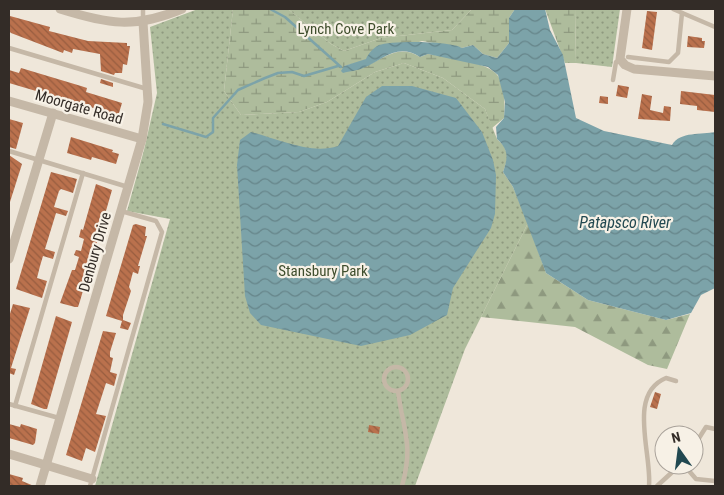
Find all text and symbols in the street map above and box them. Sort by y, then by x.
park label: Lynch Cove Park [298,20,395,38]
street label: Moorgate Road [33,86,125,128]
street label: Denbury Drive [75,210,115,294]
water label: Patapsco River [579,213,672,232]
park label: Stansbury Park [278,262,368,280]
north arrow [654,425,704,475]
text: N [670,429,682,446]

